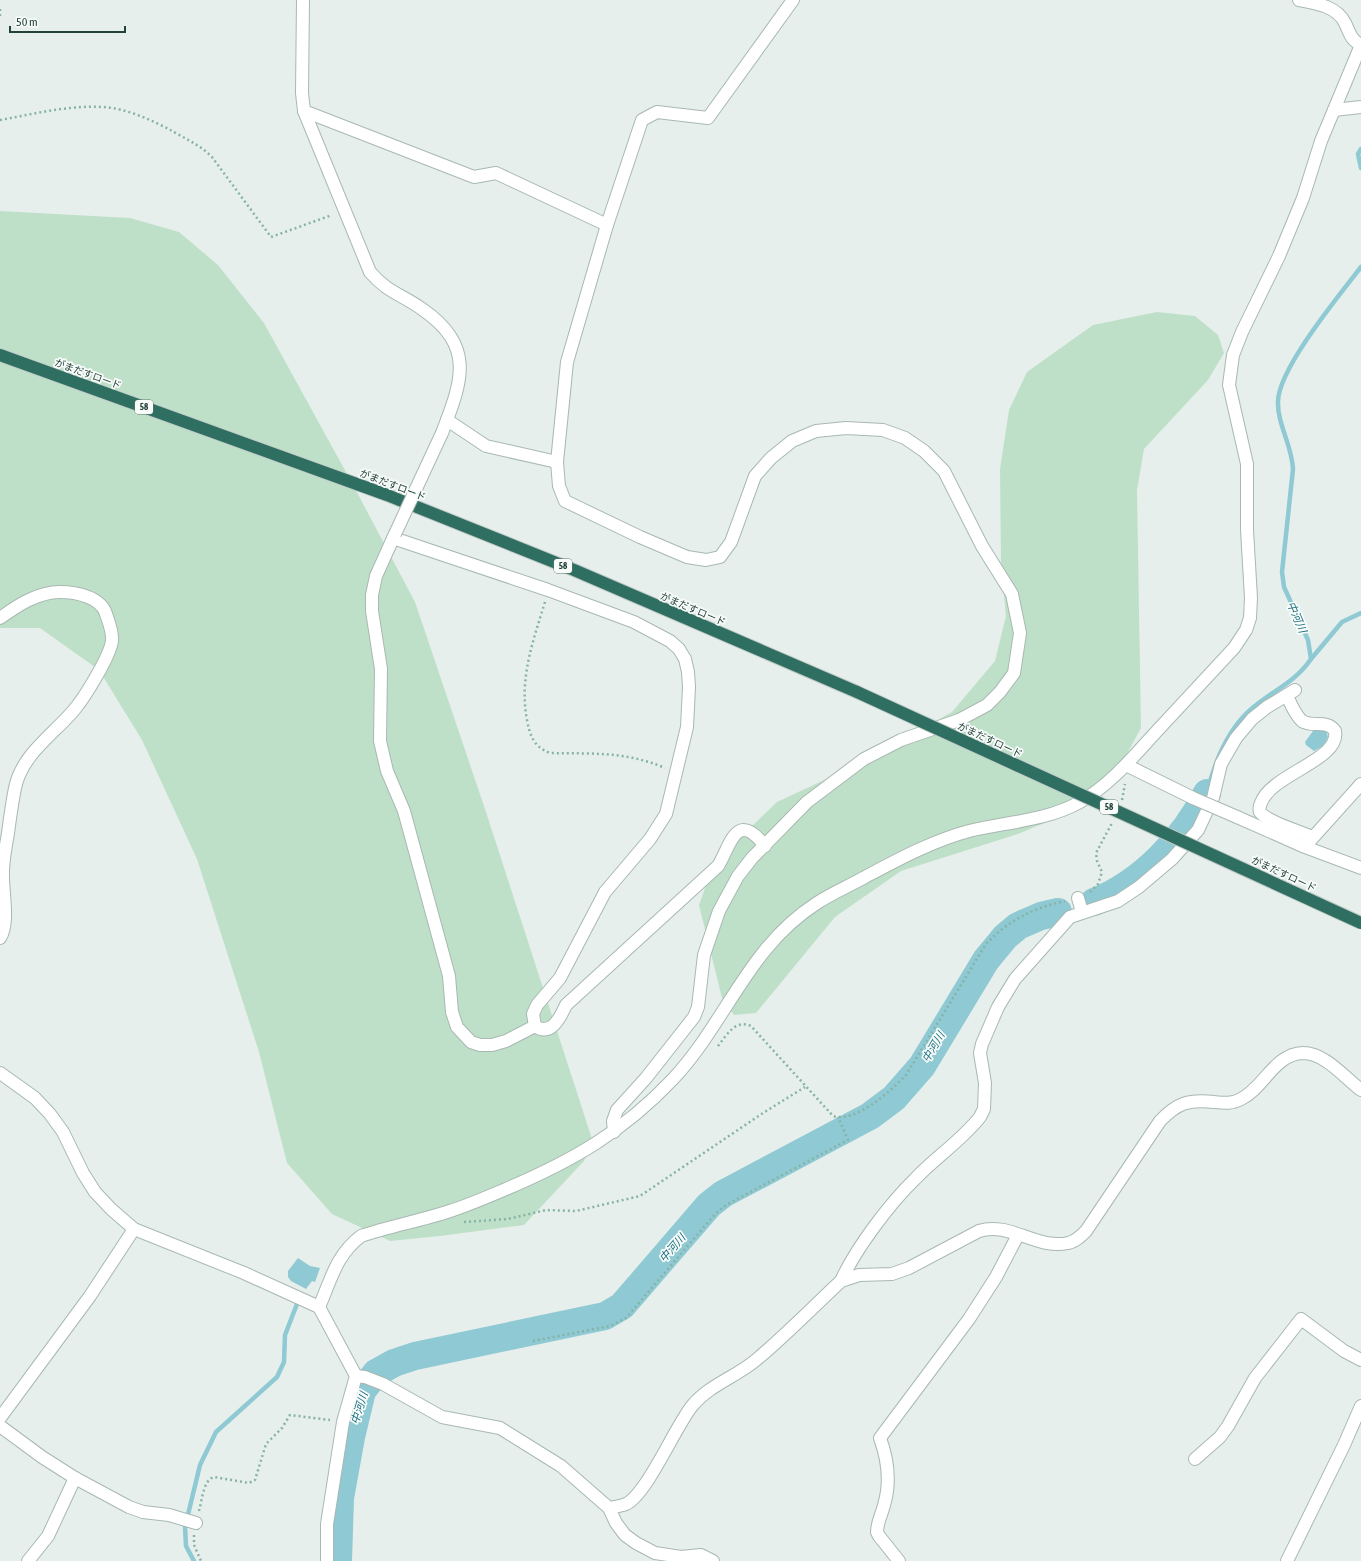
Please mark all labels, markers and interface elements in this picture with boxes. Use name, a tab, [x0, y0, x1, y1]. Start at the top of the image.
scale bar	[10, 8, 125, 34]
text: 50 m	[16, 15, 38, 29]
street label: がまだすロード	[53, 357, 123, 391]
road number: 58	[135, 400, 153, 414]
street label: がまだすロード	[358, 467, 428, 503]
road number: 58	[554, 559, 572, 573]
street label: がまだすロード	[659, 590, 727, 628]
water label: 中河川	[1285, 599, 1310, 635]
street label: がまだすロード	[956, 720, 1024, 760]
road number: 58	[1100, 800, 1118, 814]
street label: がまだすロード	[1250, 854, 1318, 894]
water label: 中河川	[919, 1029, 947, 1064]
water label: 中河川	[657, 1231, 688, 1264]
water label: 中河川	[348, 1390, 370, 1426]

